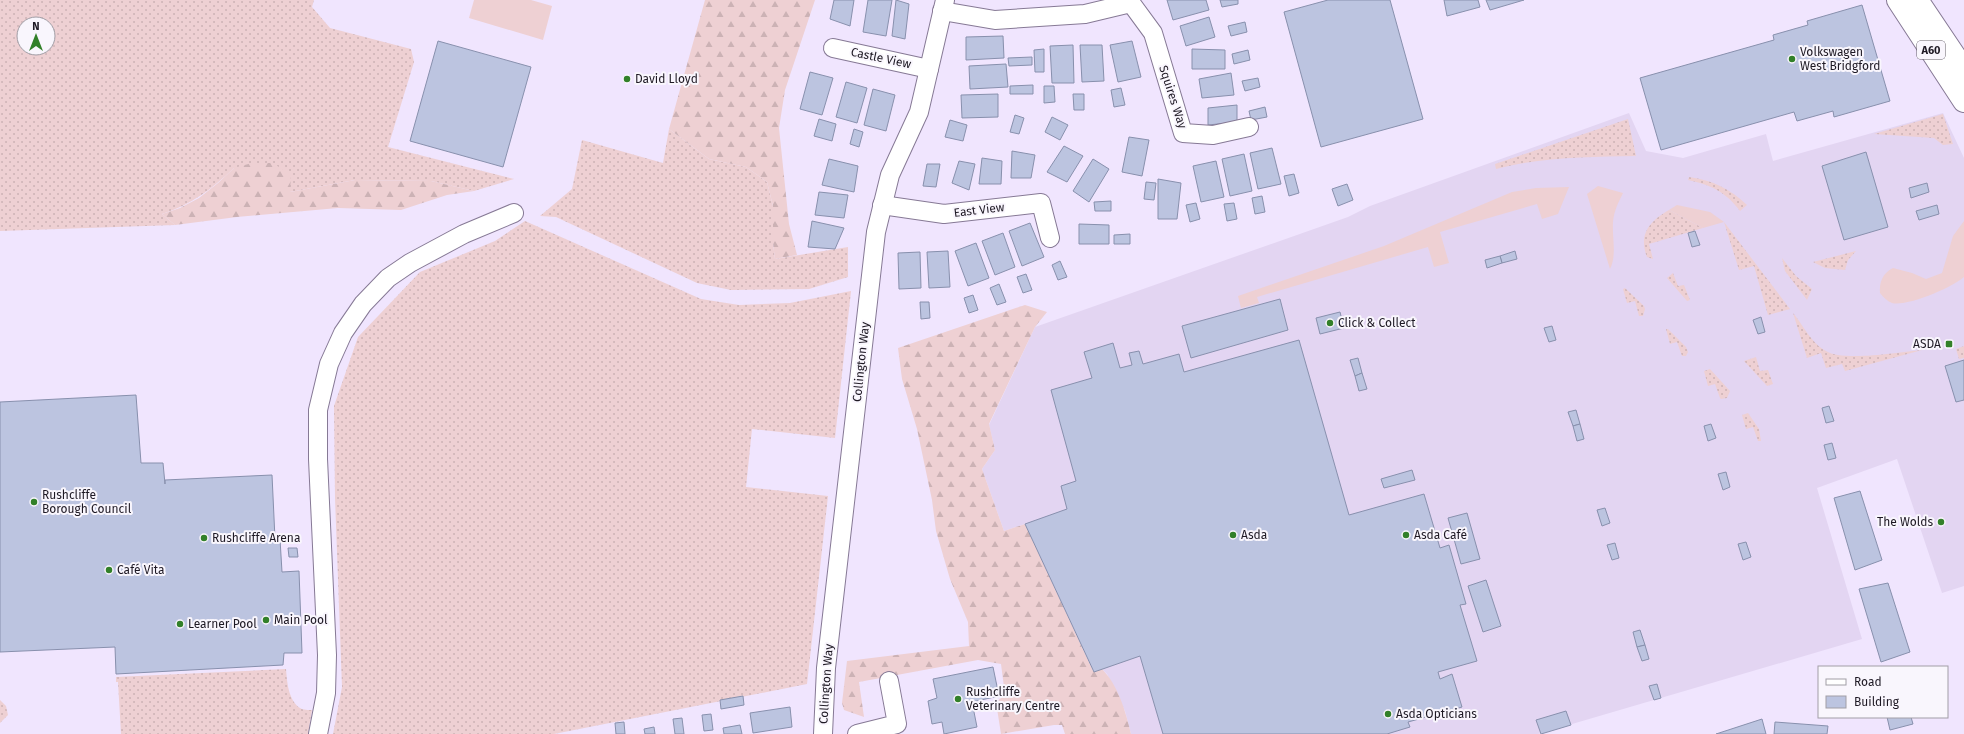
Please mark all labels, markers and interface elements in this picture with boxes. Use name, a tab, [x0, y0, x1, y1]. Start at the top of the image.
north arrow	[16, 16, 56, 56]
text: N	[32, 20, 40, 33]
road number: A60	[1917, 41, 1945, 59]
street label: Castle View	[850, 45, 913, 71]
place label: Volkswagen West Bridgford	[1800, 45, 1881, 73]
marker: Volkswagen West Bridgford	[1787, 54, 1797, 64]
street label: Squires Way	[1156, 64, 1190, 130]
place label: David Lloyd	[635, 72, 698, 86]
marker: David Lloyd	[622, 74, 632, 84]
street label: East View	[953, 200, 1006, 220]
place label: Click & Collect	[1338, 316, 1416, 330]
marker: Click & Collect	[1325, 318, 1335, 328]
street label: Collington Way	[850, 321, 872, 403]
place label: ASDA	[1913, 337, 1941, 351]
marker: ASDA	[1944, 339, 1954, 349]
place label: Rushcliffe Borough Council	[42, 488, 132, 516]
marker: Rushcliffe Borough Council	[29, 497, 39, 507]
place label: The Wolds	[1877, 515, 1933, 529]
marker: The Wolds	[1936, 517, 1946, 527]
place label: Asda	[1241, 528, 1267, 542]
place label: Asda Café	[1414, 528, 1467, 542]
marker: Asda	[1228, 530, 1238, 540]
marker: Asda Café	[1401, 530, 1411, 540]
place label: Rushcliffe Arena	[212, 531, 300, 545]
marker: Rushcliffe Arena	[199, 533, 209, 543]
place label: Café Vita	[117, 563, 165, 577]
marker: Café Vita	[104, 565, 114, 575]
place label: Main Pool	[274, 613, 328, 627]
marker: Main Pool	[261, 615, 271, 625]
place label: Learner Pool	[188, 617, 257, 631]
marker: Learner Pool	[175, 619, 185, 629]
street label: Collington Way	[816, 643, 836, 725]
legend	[1818, 666, 1948, 718]
text: Road	[1854, 675, 1882, 689]
place label: Rushcliffe Veterinary Centre	[966, 685, 1060, 713]
marker: Rushcliffe Veterinary Centre	[953, 694, 963, 704]
text: Building	[1854, 695, 1900, 709]
place label: Asda Opticians	[1396, 707, 1477, 721]
marker: Asda Opticians	[1383, 709, 1393, 719]

